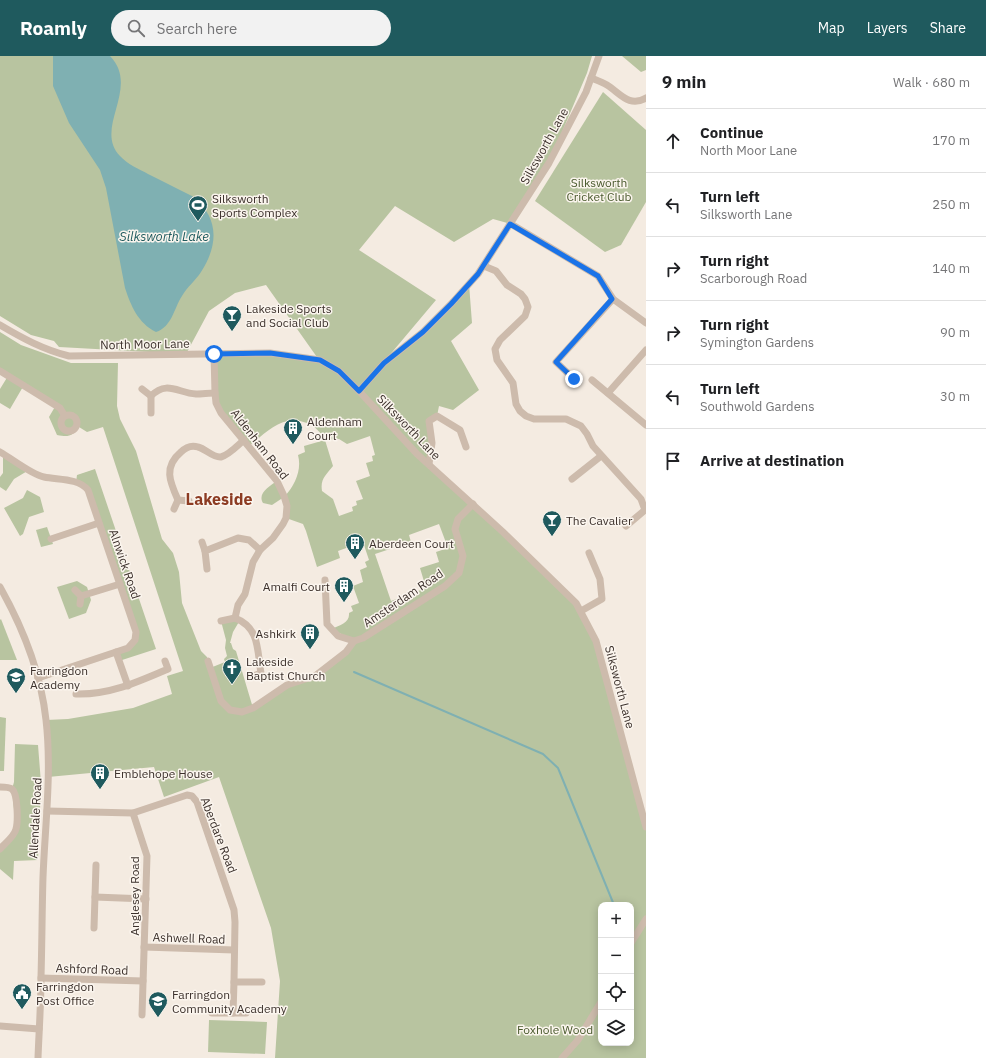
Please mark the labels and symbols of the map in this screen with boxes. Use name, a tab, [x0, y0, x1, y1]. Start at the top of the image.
street label: Silksworth Lane	[517, 105, 571, 187]
park label: Silksworth Cricket Club	[566, 175, 632, 204]
place label: Silksworth Sports Complex	[212, 191, 297, 220]
sports icon: Silksworth Sports Complex	[187, 194, 209, 222]
water label: Silksworth Lake	[119, 228, 209, 245]
place label: Lakeside Sports and Social Club	[246, 301, 332, 330]
bar icon: Lakeside Sports and Social Club	[221, 304, 243, 332]
street label: North Moor Lane	[100, 336, 190, 352]
route start	[205, 345, 223, 363]
route end	[565, 370, 583, 388]
street label: Silksworth Lane	[374, 391, 444, 463]
street label: Aldenham Road	[228, 406, 292, 482]
place label: Aldenham Court	[307, 414, 362, 443]
building icon: Aldenham Court	[282, 417, 304, 445]
district label: Lakeside	[186, 489, 252, 509]
bar icon: The Cavalier	[541, 509, 563, 537]
place label: The Cavalier	[566, 513, 633, 528]
street label: Alnwick Road	[106, 527, 144, 601]
building icon: Aberdeen Court	[344, 532, 366, 560]
place label: Aberdeen Court	[369, 536, 454, 551]
street label: Amsterdam Road	[360, 566, 446, 630]
building icon: Amalfi Court	[333, 575, 355, 603]
place label: Amalfi Court	[263, 579, 330, 594]
building icon: Ashkirk	[299, 622, 321, 650]
place label: Ashkirk	[256, 626, 297, 641]
street label: Silksworth Lane	[602, 644, 638, 730]
place label: Lakeside Baptist Church	[246, 654, 325, 683]
church icon: Lakeside Baptist Church	[221, 657, 243, 685]
place label: Farringdon Academy	[30, 663, 88, 692]
school or university icon: Farringdon Academy	[5, 666, 27, 694]
building icon: Emblehope House	[89, 762, 111, 790]
place label: Emblehope House	[114, 766, 213, 781]
street label: Allendale Road	[25, 777, 45, 859]
street label: Aberdare Road	[198, 795, 240, 875]
street label: Anglesey Road	[127, 856, 142, 936]
street label: Ashwell Road	[152, 929, 226, 947]
street label: Ashford Road	[55, 960, 129, 978]
place label: Farringdon Post Office	[36, 979, 95, 1008]
public building icon: Farringdon Post Office	[11, 982, 33, 1010]
place label: Farringdon Community Academy	[172, 987, 287, 1016]
school or university icon: Farringdon Community Academy	[147, 990, 169, 1018]
park label: Foxhole Wood	[517, 1022, 593, 1037]

